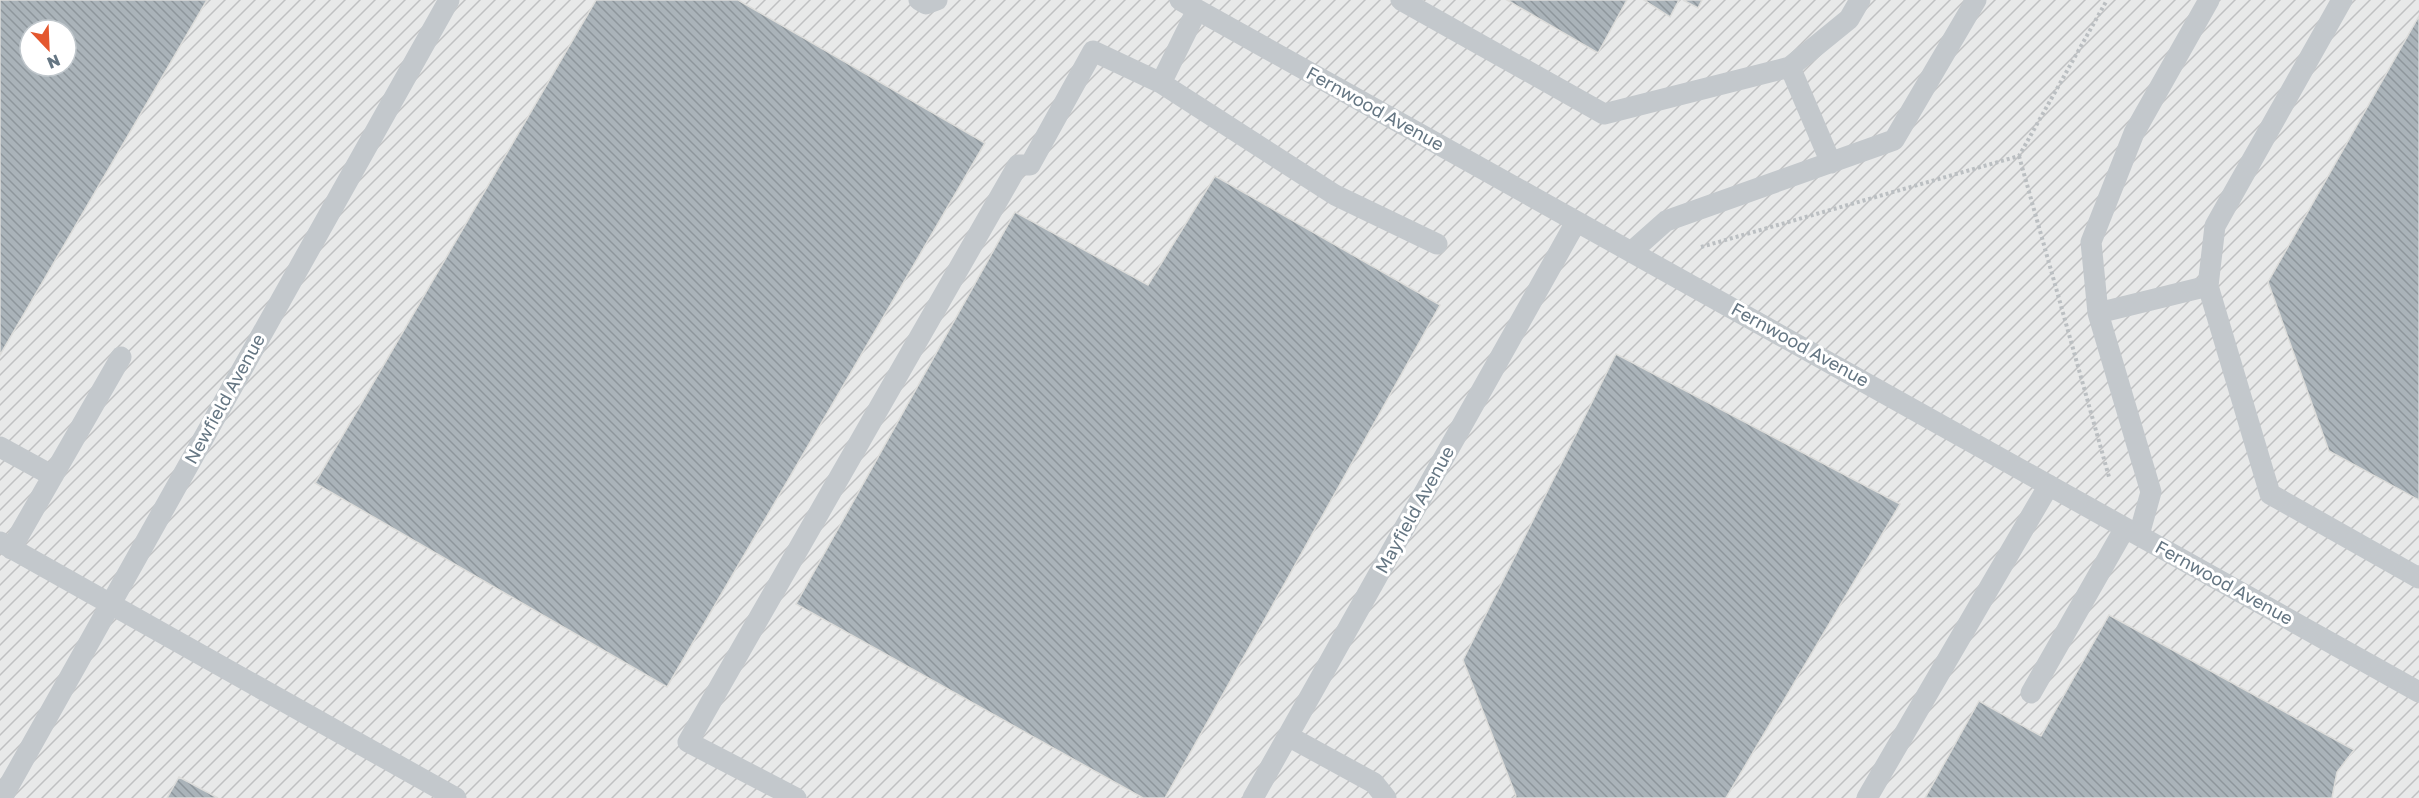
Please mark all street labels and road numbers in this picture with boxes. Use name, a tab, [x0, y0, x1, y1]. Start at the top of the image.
street label: Fernwood Avenue	[1303, 61, 1448, 155]
street label: Fernwood Avenue	[1728, 297, 1873, 391]
street label: Newfield Avenue	[179, 330, 269, 467]
street label: Mayfield Avenue	[1370, 442, 1458, 577]
street label: Fernwood Avenue	[2152, 535, 2297, 629]

